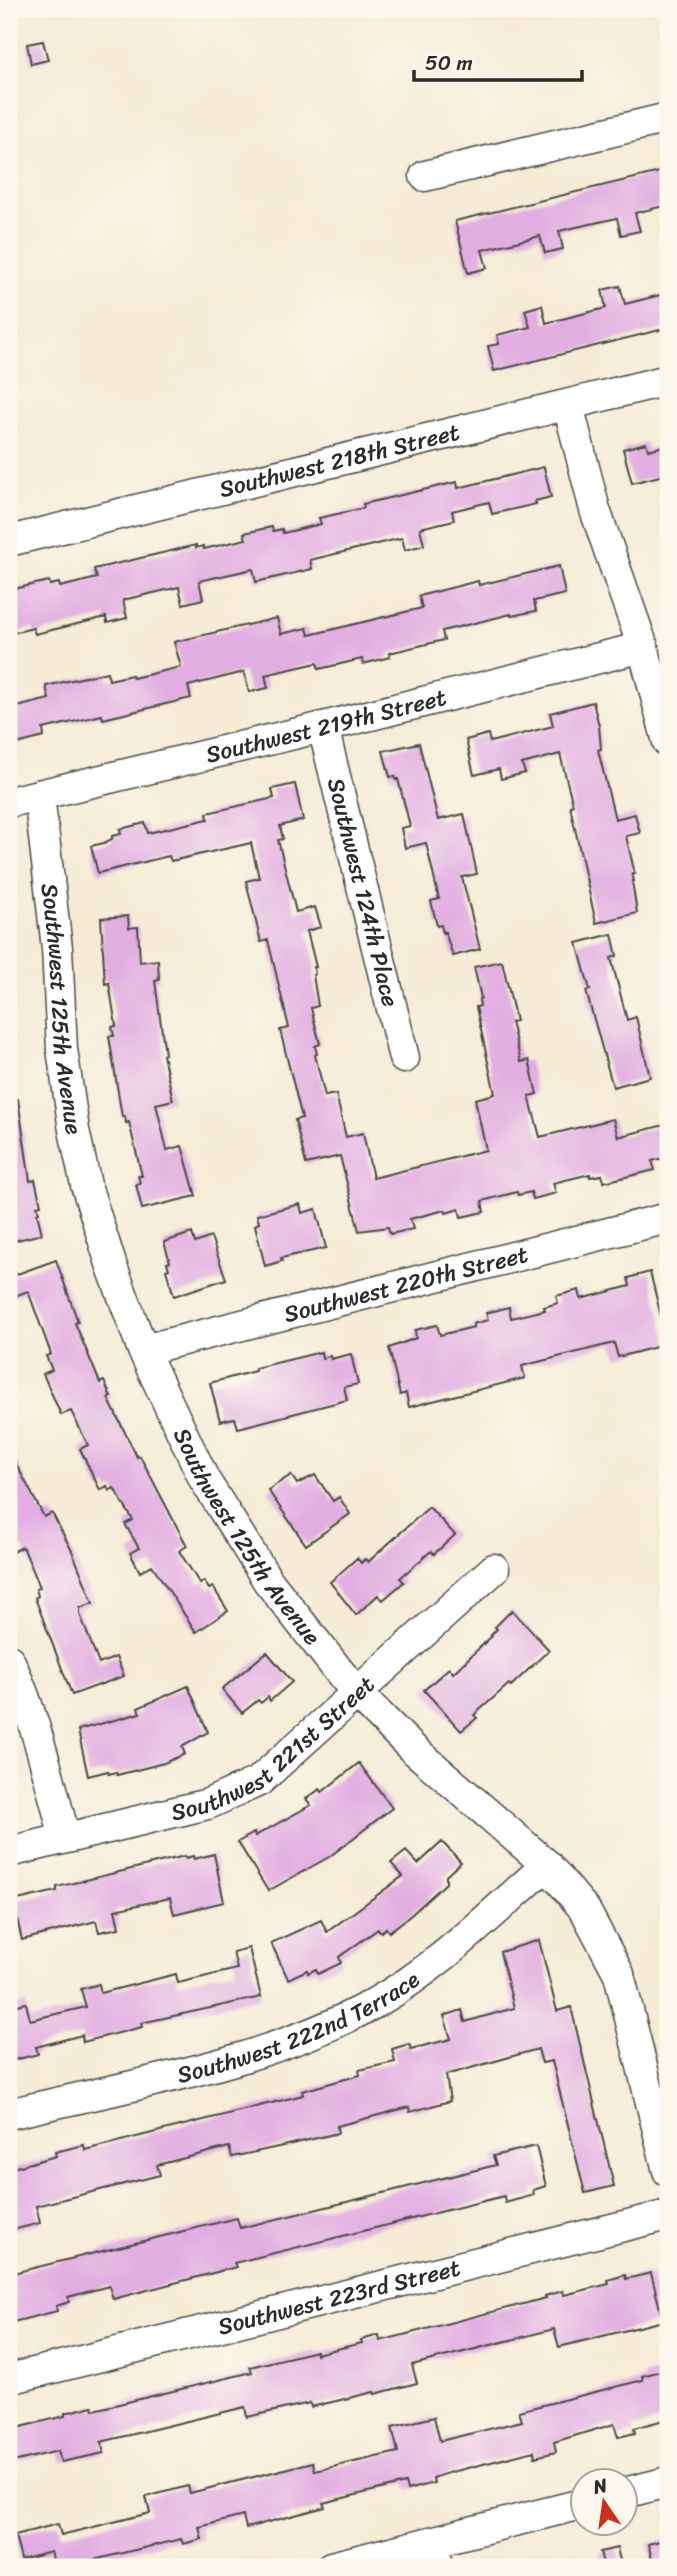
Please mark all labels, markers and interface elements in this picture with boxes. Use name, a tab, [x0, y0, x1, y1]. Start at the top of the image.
scale bar	[414, 38, 582, 82]
text: 50 m	[425, 44, 473, 82]
street label: Southwest 218th Street	[215, 411, 464, 509]
street label: Southwest 219th Street	[201, 676, 451, 775]
street label: Southwest 124th Place	[316, 773, 411, 1011]
street label: Southwest 125th Avenue	[29, 881, 95, 1137]
street label: Southwest 220th Street	[279, 1234, 532, 1334]
street label: Southwest 125th Avenue	[162, 1421, 332, 1654]
street label: Southwest 221st Street	[167, 1665, 384, 1833]
street label: Southwest 222nd Terrace	[172, 1960, 428, 2095]
street label: Southwest 223rd Street	[213, 2247, 465, 2347]
north arrow	[568, 2468, 638, 2538]
text: N	[589, 2468, 611, 2504]

